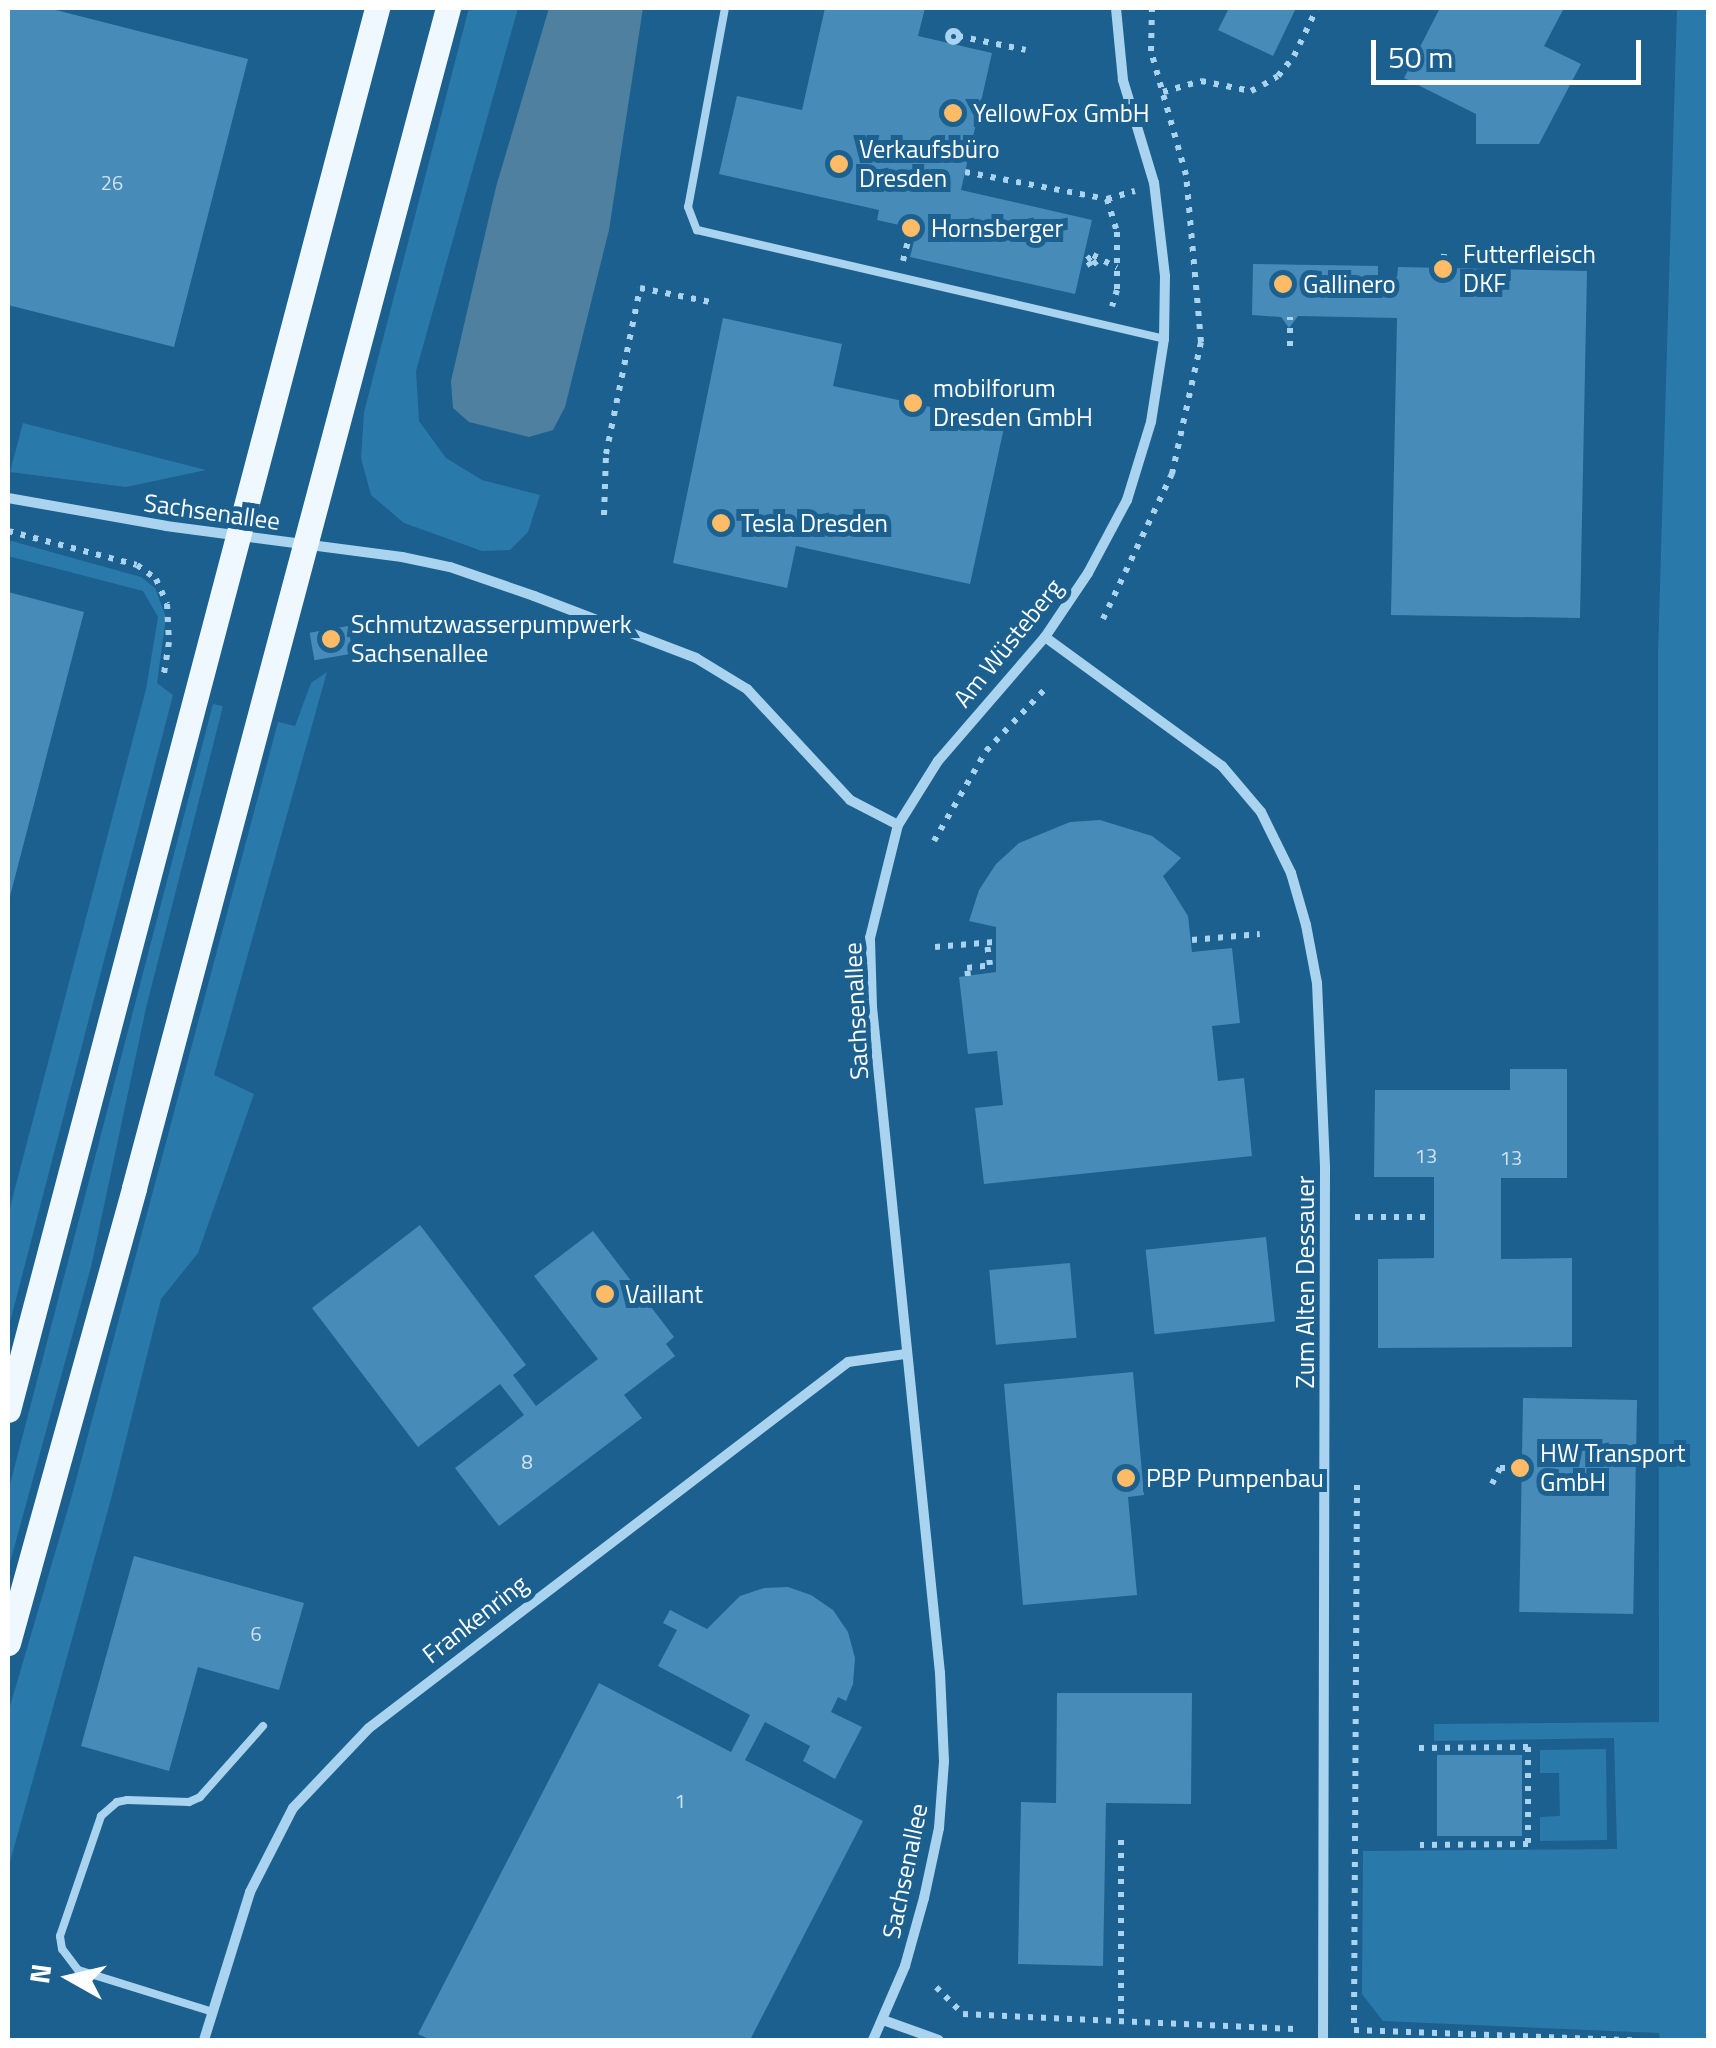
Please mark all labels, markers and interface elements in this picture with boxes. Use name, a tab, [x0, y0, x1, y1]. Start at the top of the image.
scale bar	[1376, 20, 1646, 82]
text: 50 m	[1388, 34, 1453, 80]
place label: YellowFox GmbH	[973, 98, 1150, 128]
marker: YellowFox GmbH	[942, 102, 964, 124]
place label: Verkaufsbüro Dresden	[859, 135, 1000, 194]
marker: Verkaufsbüro Dresden	[828, 153, 850, 175]
house number: 26	[101, 170, 123, 194]
place label: Hornsberger	[931, 213, 1063, 243]
marker: Hornsberger	[900, 217, 922, 239]
place label: Futterfleisch DKF	[1463, 240, 1596, 299]
marker: Futterfleisch DKF	[1432, 258, 1454, 280]
place label: Gallinero	[1303, 269, 1396, 299]
marker: Gallinero	[1272, 273, 1294, 295]
place label: mobilforum Dresden GmbH	[933, 374, 1093, 433]
marker: mobilforum Dresden GmbH	[902, 392, 924, 414]
street label: Sachsenallee	[142, 488, 282, 536]
place label: Tesla Dresden	[741, 508, 888, 538]
marker: Tesla Dresden	[710, 512, 732, 534]
street label: Am Wüsteberg	[947, 573, 1069, 713]
place label: Schmutzwasserpumpwerk Sachsenallee	[351, 610, 632, 669]
marker: Schmutzwasserpumpwerk Sachsenallee	[320, 628, 342, 650]
street label: Sachsenallee	[837, 942, 875, 1080]
house number: 13	[1415, 1143, 1437, 1167]
house number: 13	[1500, 1145, 1522, 1169]
street label: Zum Alten Dessauer	[1290, 1176, 1320, 1388]
place label: Vaillant	[625, 1279, 703, 1309]
marker: Vaillant	[594, 1283, 616, 1305]
place label: HW Transport GmbH	[1540, 1439, 1686, 1498]
house number: 8	[521, 1449, 533, 1473]
marker: HW Transport GmbH	[1509, 1457, 1531, 1479]
place label: PBP Pumpenbau	[1146, 1463, 1324, 1493]
marker: PBP Pumpenbau	[1115, 1467, 1137, 1489]
street label: Frankenring	[416, 1569, 534, 1669]
house number: 6	[250, 1621, 262, 1645]
house number: 1	[674, 1788, 686, 1812]
street label: Sachsenallee	[876, 1801, 934, 1941]
north arrow	[20, 1928, 120, 2028]
text: N	[17, 1961, 62, 1986]

